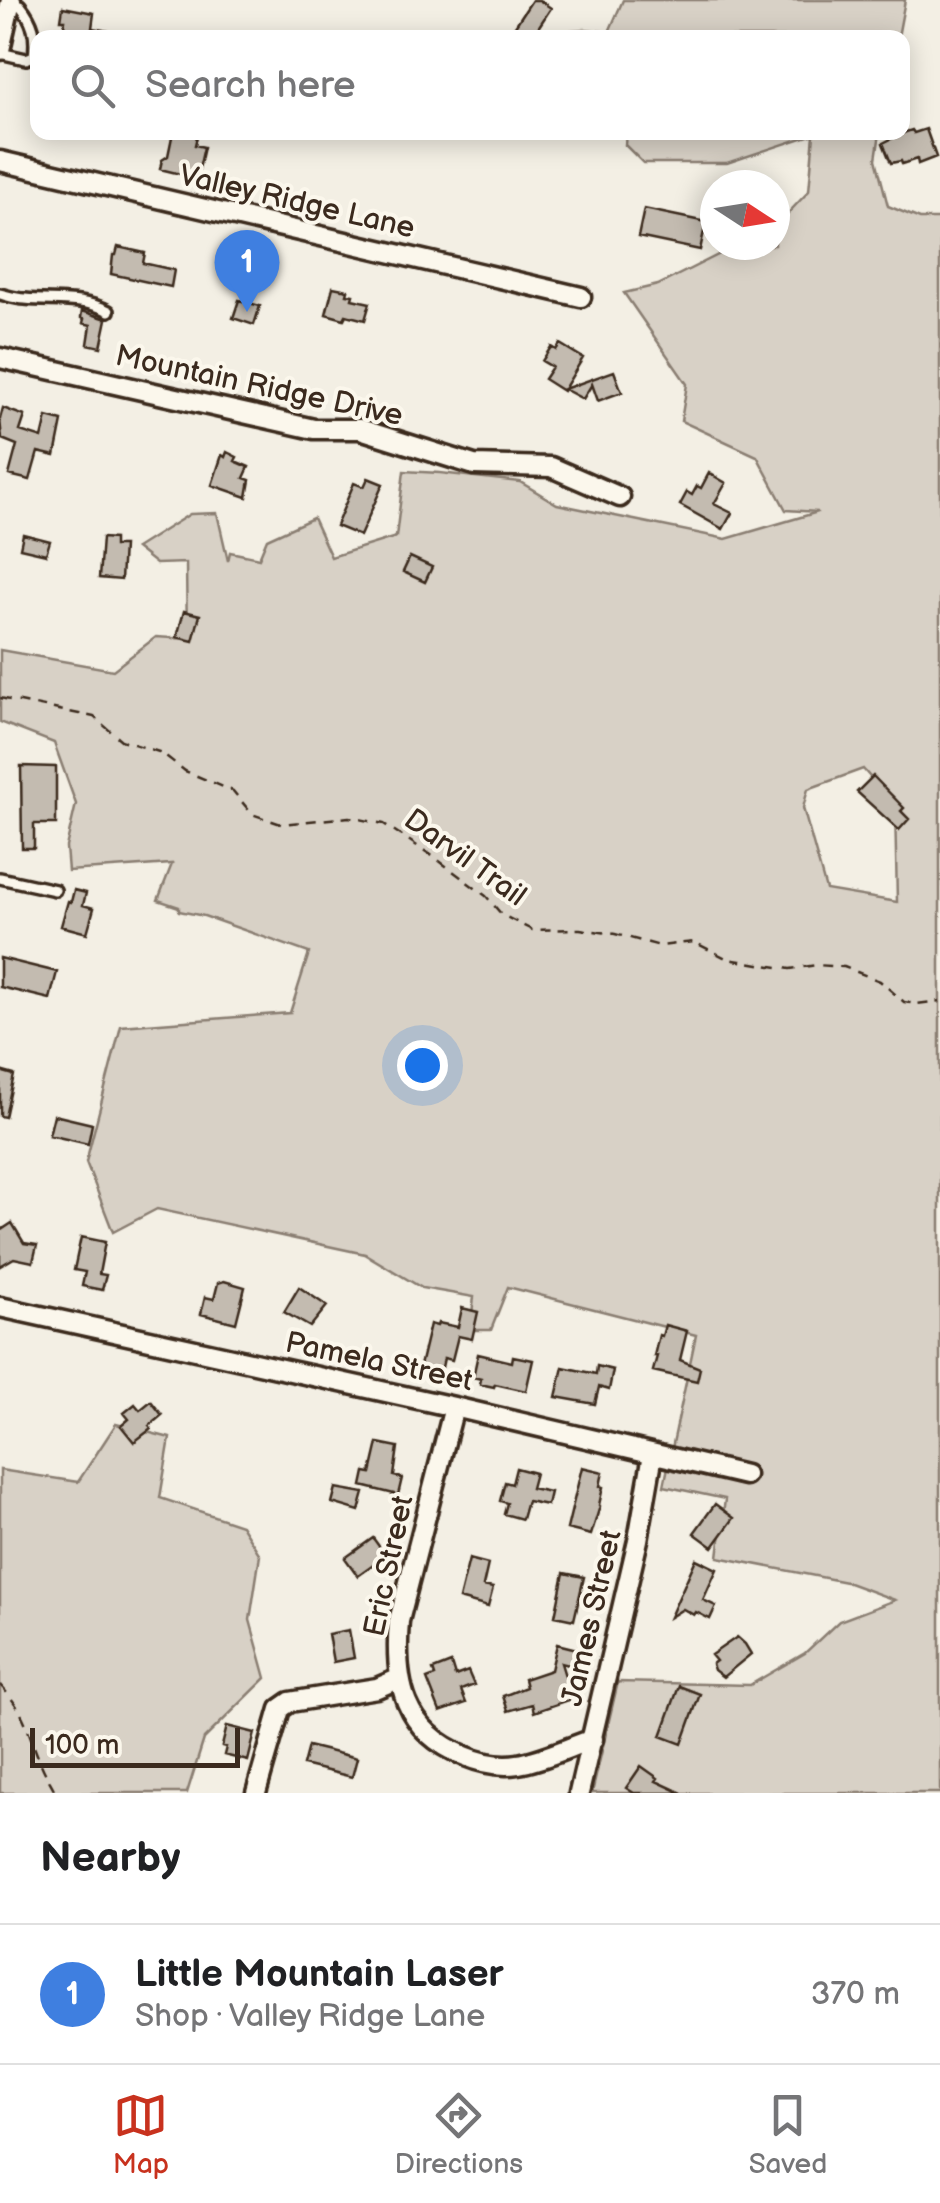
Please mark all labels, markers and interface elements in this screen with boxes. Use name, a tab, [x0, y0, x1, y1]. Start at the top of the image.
search box	[30, 30, 910, 140]
icon: search	[65, 58, 120, 113]
text: Search here	[145, 63, 356, 108]
street label: Valley Ridge Lane	[176, 157, 418, 247]
north arrow	[700, 170, 790, 260]
pin: 1	[214, 230, 280, 312]
street label: Mountain Ridge Drive	[112, 338, 406, 434]
street label: Darvil Trail	[397, 802, 533, 914]
your location	[397, 1040, 448, 1091]
street label: Pamela Street	[282, 1325, 476, 1399]
street label: Eric Street	[356, 1492, 422, 1640]
street label: James Street	[554, 1527, 630, 1709]
scale bar	[30, 1723, 240, 1768]
text: 100 m	[45, 1729, 119, 1762]
text: Nearby	[40, 1833, 180, 1884]
text: Little Mountain Laser	[135, 1952, 504, 1997]
text: 1	[66, 1975, 79, 2014]
text: 370 m	[811, 1975, 900, 2014]
text: Shop · Valley Ridge Lane	[135, 1997, 485, 2036]
tab: Map	[113, 2088, 169, 2181]
tab: Directions	[394, 2088, 523, 2181]
tab: Saved	[749, 2088, 827, 2181]

